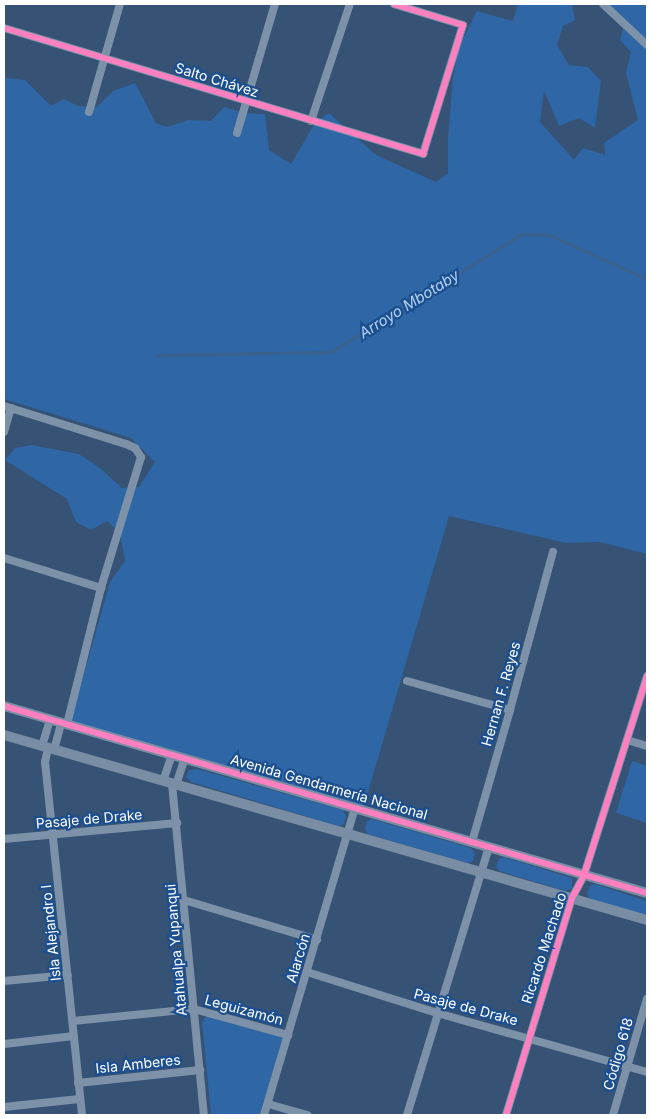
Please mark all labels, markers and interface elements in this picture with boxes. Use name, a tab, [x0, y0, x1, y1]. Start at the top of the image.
street label: Salto Chávez	[173, 59, 261, 101]
water label: Arroyo Mbotaby	[356, 266, 462, 342]
street label: Hernan F. Reyes	[478, 640, 524, 748]
street label: Avenida Gendarmería Nacional	[229, 751, 429, 823]
street label: Pasaje de Drake	[35, 806, 143, 832]
street label: Atahualpa Yupanqui	[162, 883, 190, 1017]
street label: Isla Alejandro I	[38, 884, 64, 982]
street label: Ricardo Machado	[518, 890, 570, 1006]
street label: Alarcón	[283, 931, 313, 985]
street label: Pasaje de Drake	[412, 985, 520, 1029]
street label: Leguizamón	[203, 991, 285, 1029]
street label: Código 618	[600, 1016, 636, 1092]
street label: Isla Amberes	[95, 1051, 181, 1077]

